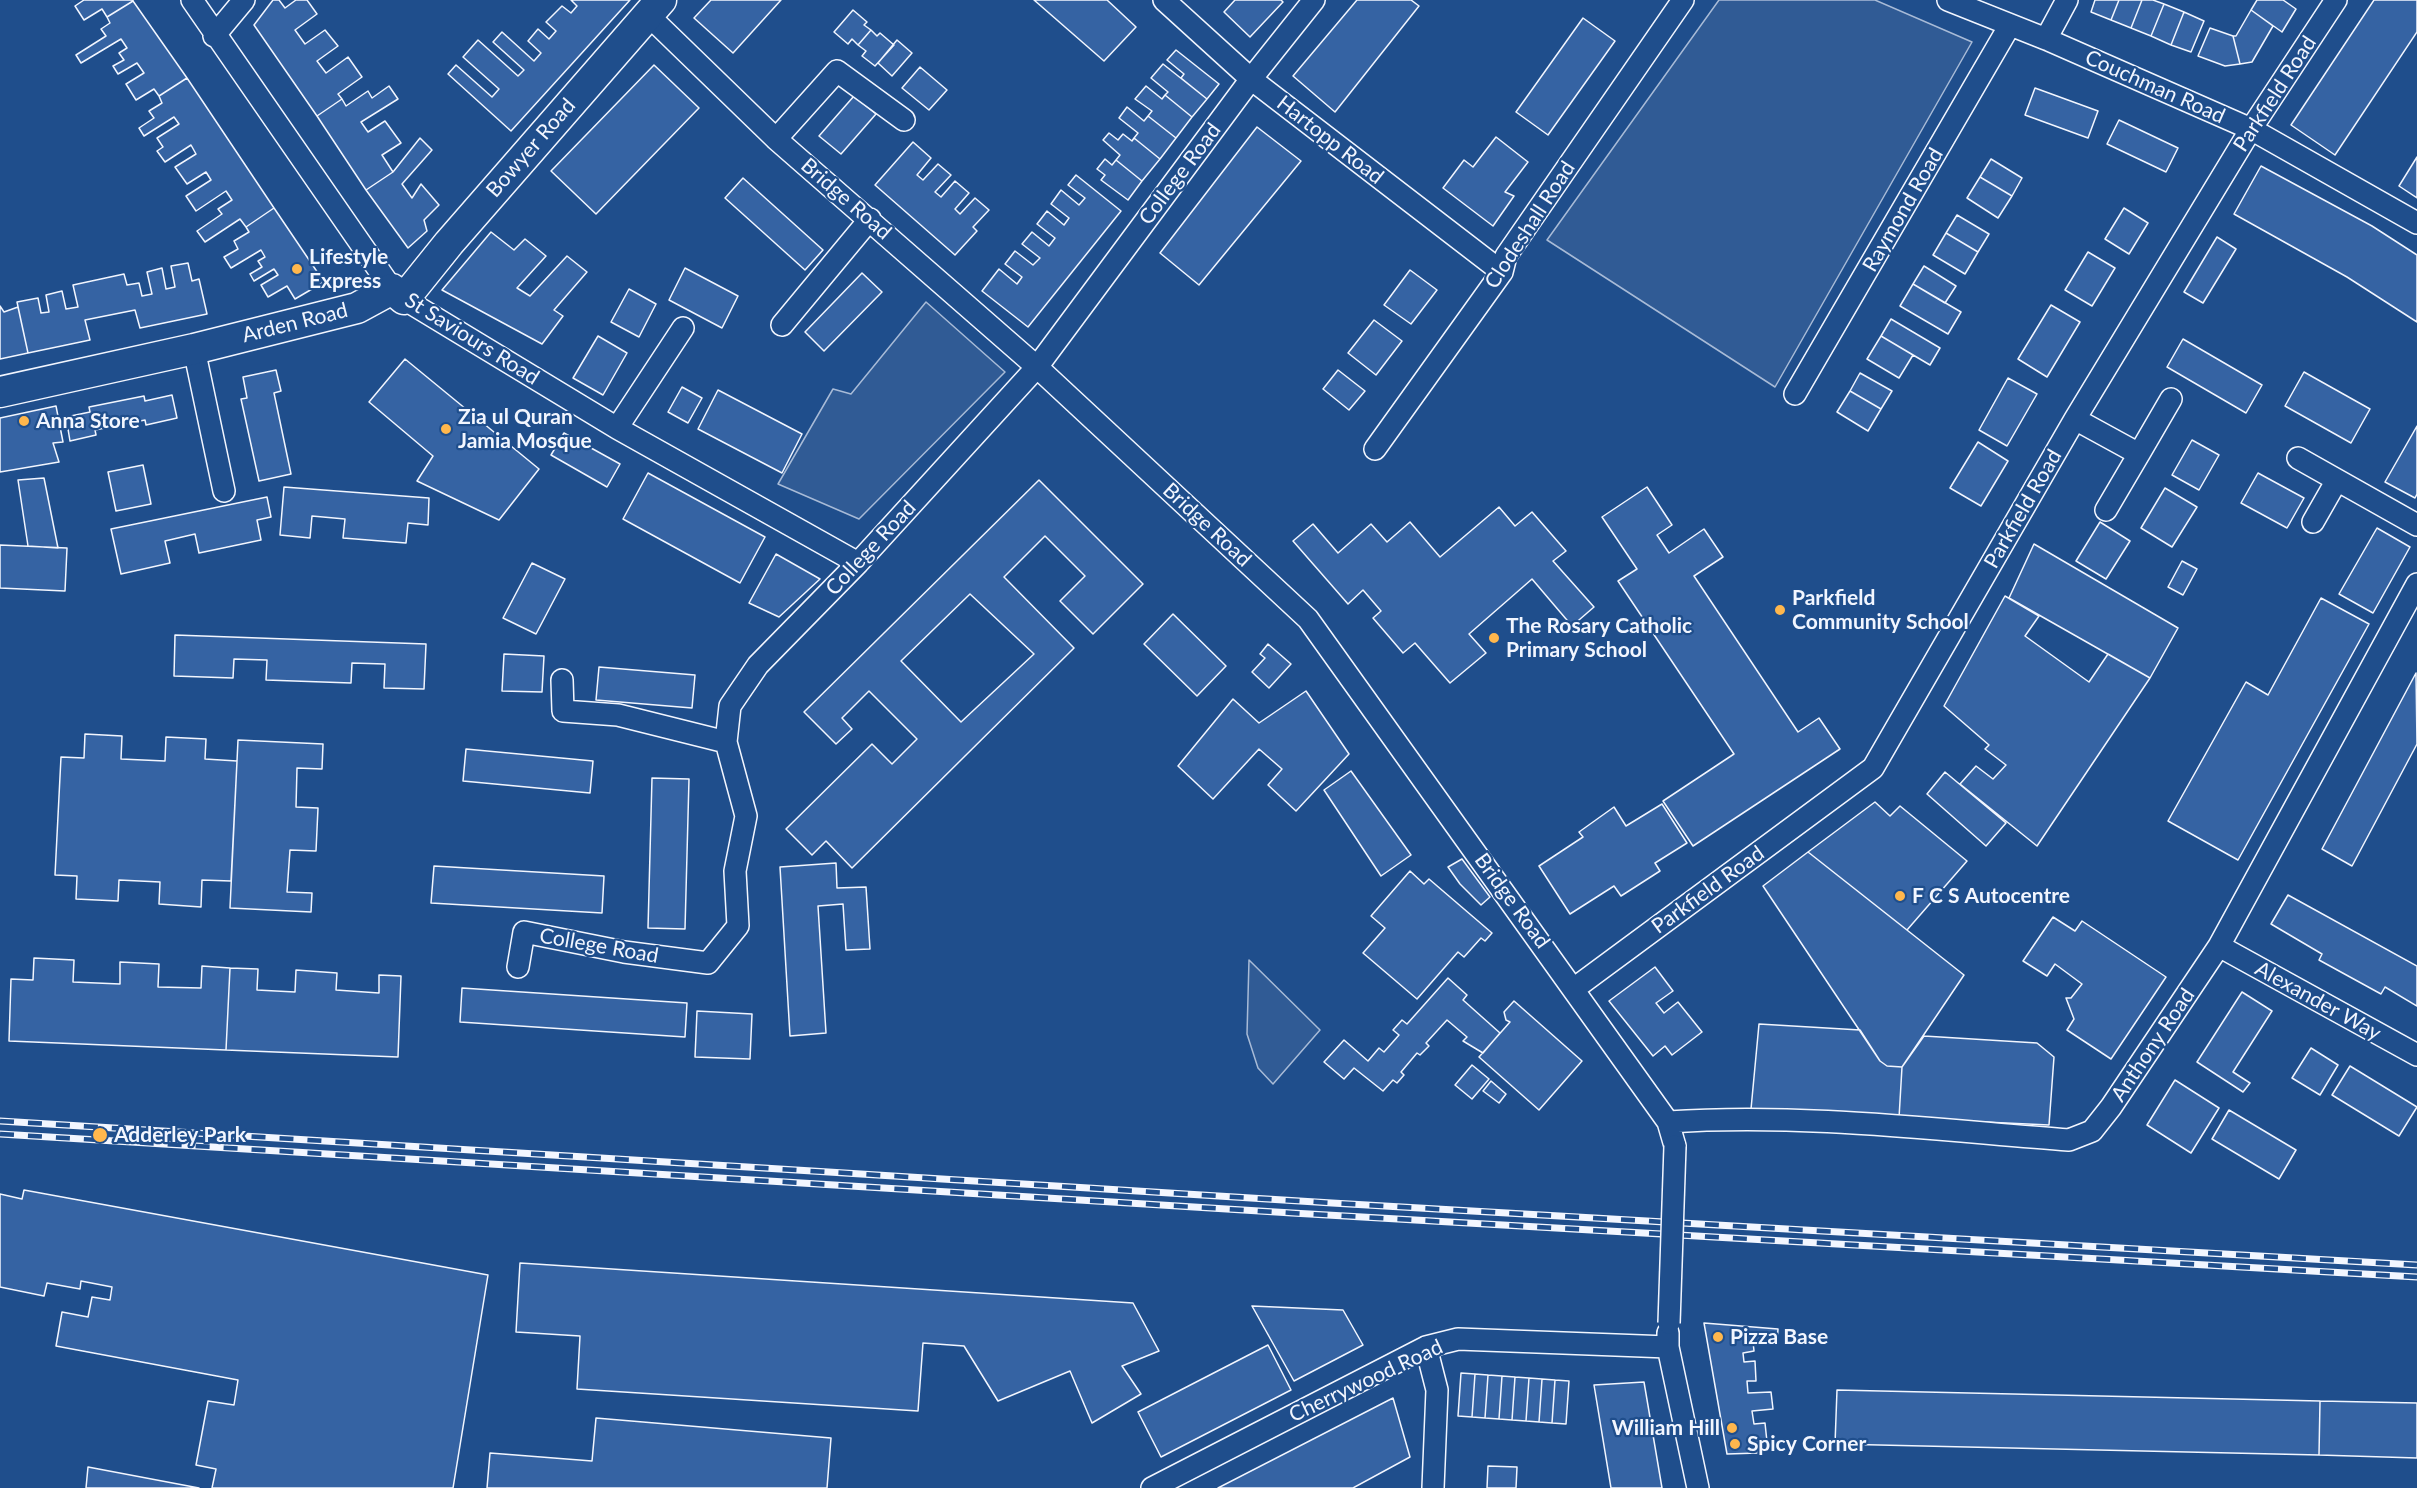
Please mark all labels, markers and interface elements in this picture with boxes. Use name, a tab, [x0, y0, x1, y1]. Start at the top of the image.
street label: Parkfield Road	[2228, 31, 2322, 157]
street label: Couchman Road	[2081, 45, 2229, 129]
street label: Hartopp Road	[1272, 90, 1388, 190]
street label: Bowyer Road	[481, 93, 581, 203]
street label: College Road	[1134, 118, 1226, 230]
street label: Raymond Road	[1857, 144, 1949, 276]
street label: Bridge Road	[796, 153, 896, 245]
street label: Clodeshall Road	[1479, 157, 1581, 293]
place label: Lifestyle Express	[309, 244, 388, 294]
marker: Lifestyle Express	[290, 262, 304, 276]
street label: St Saviours Road	[400, 288, 544, 390]
street label: Arden Road	[240, 298, 350, 348]
place label: Zia ul Quran Jamia Mosque	[458, 404, 592, 454]
place label: Anna Store	[36, 408, 140, 434]
marker: Anna Store	[17, 414, 31, 428]
marker: Zia ul Quran Jamia Mosque	[439, 422, 453, 436]
street label: Parkfield Road	[1979, 445, 2067, 573]
street label: Bridge Road	[1158, 478, 1256, 572]
street label: College Road	[821, 495, 921, 601]
place label: Parkfield Community School	[1792, 585, 1969, 635]
marker: Parkfield Community School	[1773, 603, 1787, 617]
place label: The Rosary Catholic Primary School	[1506, 613, 1692, 663]
marker: The Rosary Catholic Primary School	[1487, 631, 1501, 645]
street label: Parkfield Road	[1647, 841, 1769, 939]
street label: Bridge Road	[1469, 848, 1555, 954]
place label: F C S Autocentre	[1912, 883, 2070, 909]
marker: F C S Autocentre	[1893, 889, 1907, 903]
street label: College Road	[537, 923, 661, 969]
street label: Alexander Way	[2251, 956, 2385, 1046]
street label: Anthony Road	[2106, 984, 2200, 1106]
place label: Adderley Park	[114, 1122, 246, 1148]
marker: Adderley Park	[91, 1126, 109, 1144]
place label: Pizza Base	[1730, 1324, 1828, 1350]
marker: Pizza Base	[1711, 1330, 1725, 1344]
street label: Cherrywood Road	[1285, 1334, 1447, 1428]
place label: William Hill	[1612, 1415, 1720, 1441]
marker: William Hill	[1725, 1421, 1739, 1435]
place label: Spicy Corner	[1747, 1431, 1866, 1457]
marker: Spicy Corner	[1728, 1437, 1742, 1451]

